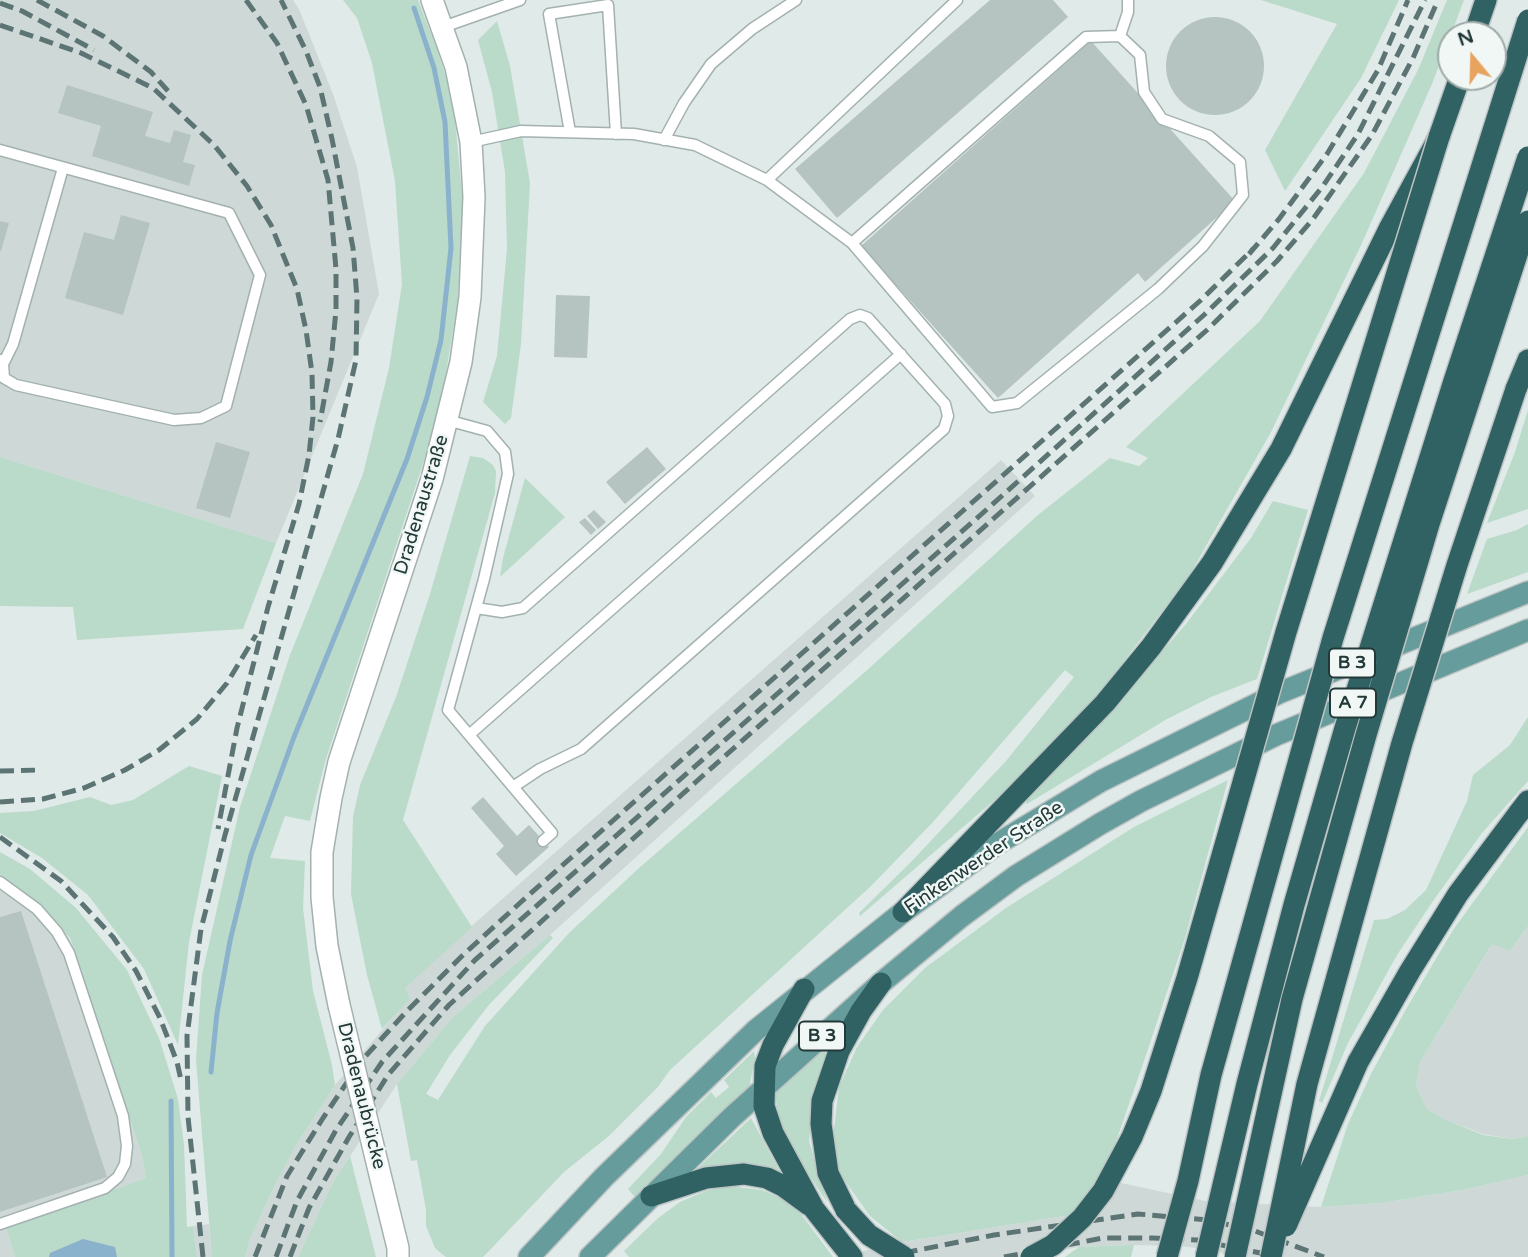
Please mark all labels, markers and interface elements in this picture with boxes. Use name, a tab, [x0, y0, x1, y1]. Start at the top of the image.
north arrow	[1437, 21, 1507, 91]
text: N	[1455, 25, 1477, 51]
street label: Dradenaustraße	[390, 432, 454, 578]
road number: B 3	[1329, 648, 1375, 678]
road number: A 7	[1330, 688, 1376, 718]
street label: Finkenwerder Straße	[900, 796, 1068, 920]
street label: Dradenaubrücke	[332, 1020, 390, 1172]
road number: B 3	[799, 1021, 845, 1050]

